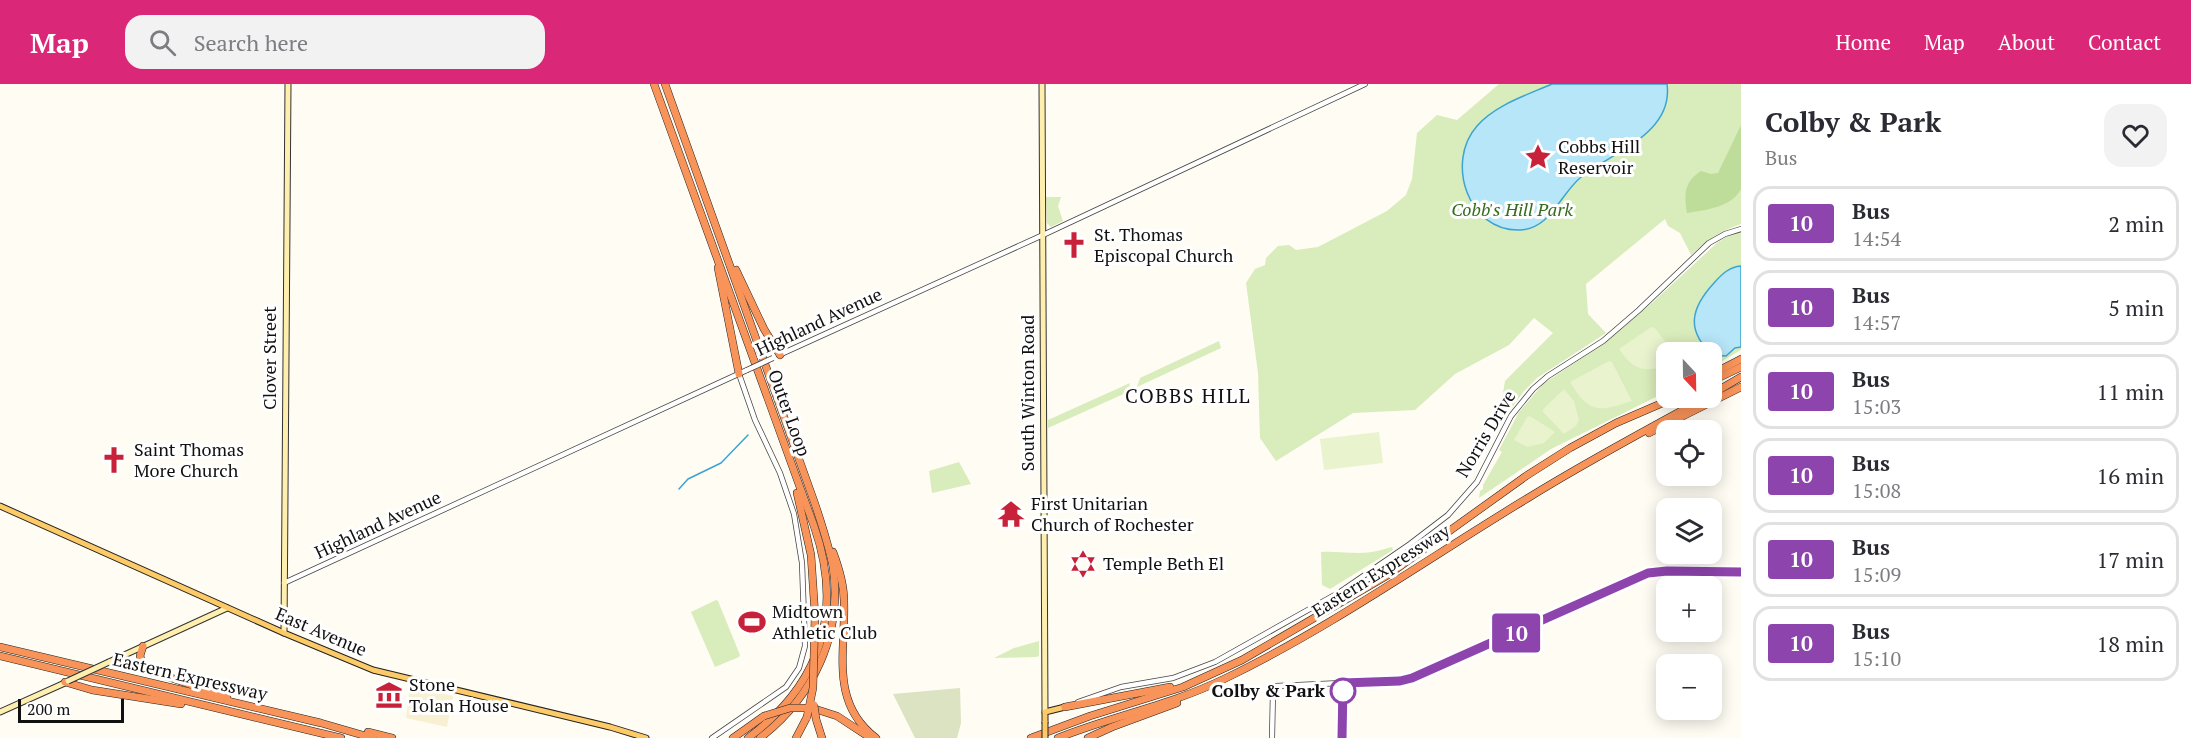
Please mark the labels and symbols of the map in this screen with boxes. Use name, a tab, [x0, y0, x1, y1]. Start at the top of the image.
place label: Cobbs Hill Reservoir	[1558, 134, 1640, 179]
place icon: Cobbs Hill Reservoir	[1523, 142, 1553, 172]
park label: Cobb's Hill Park	[1451, 197, 1573, 221]
place label: St. Thomas Episcopal Church	[1094, 222, 1234, 267]
church icon: St. Thomas Episcopal Church	[1059, 230, 1089, 260]
street label: Highland Avenue	[752, 281, 886, 361]
street label: Clover Street	[257, 306, 281, 410]
street label: South Winton Road	[1015, 315, 1039, 471]
north arrow	[1656, 342, 1722, 408]
street label: Outer Loop	[763, 366, 817, 459]
district label: COBBS HILL	[1125, 382, 1251, 409]
street label: Norris Drive	[1450, 386, 1521, 481]
place label: Saint Thomas More Church	[134, 437, 244, 482]
church icon: Saint Thomas More Church	[99, 445, 129, 475]
street label: Highland Avenue	[311, 484, 445, 564]
place label: First Unitarian Church of Rochester	[1031, 491, 1194, 536]
temple icon: First Unitarian Church of Rochester	[996, 499, 1026, 529]
street label: Eastern Expressway	[1307, 518, 1455, 622]
synagogue icon: Temple Beth El	[1068, 549, 1098, 579]
place label: Temple Beth El	[1103, 551, 1224, 575]
place label: Midtown Athletic Club	[772, 599, 877, 644]
street label: East Avenue	[272, 601, 371, 661]
sports icon: Midtown Athletic Club	[737, 607, 767, 637]
line badge: 10	[1489, 614, 1543, 652]
street label: Eastern Expressway	[111, 647, 271, 706]
place label: Stone Tolan House	[409, 672, 509, 717]
place label: Colby & Park	[1212, 678, 1325, 702]
marker: Colby & Park	[1330, 678, 1356, 704]
museum icon: Stone Tolan House	[374, 680, 404, 710]
scale bar	[18, 696, 124, 724]

